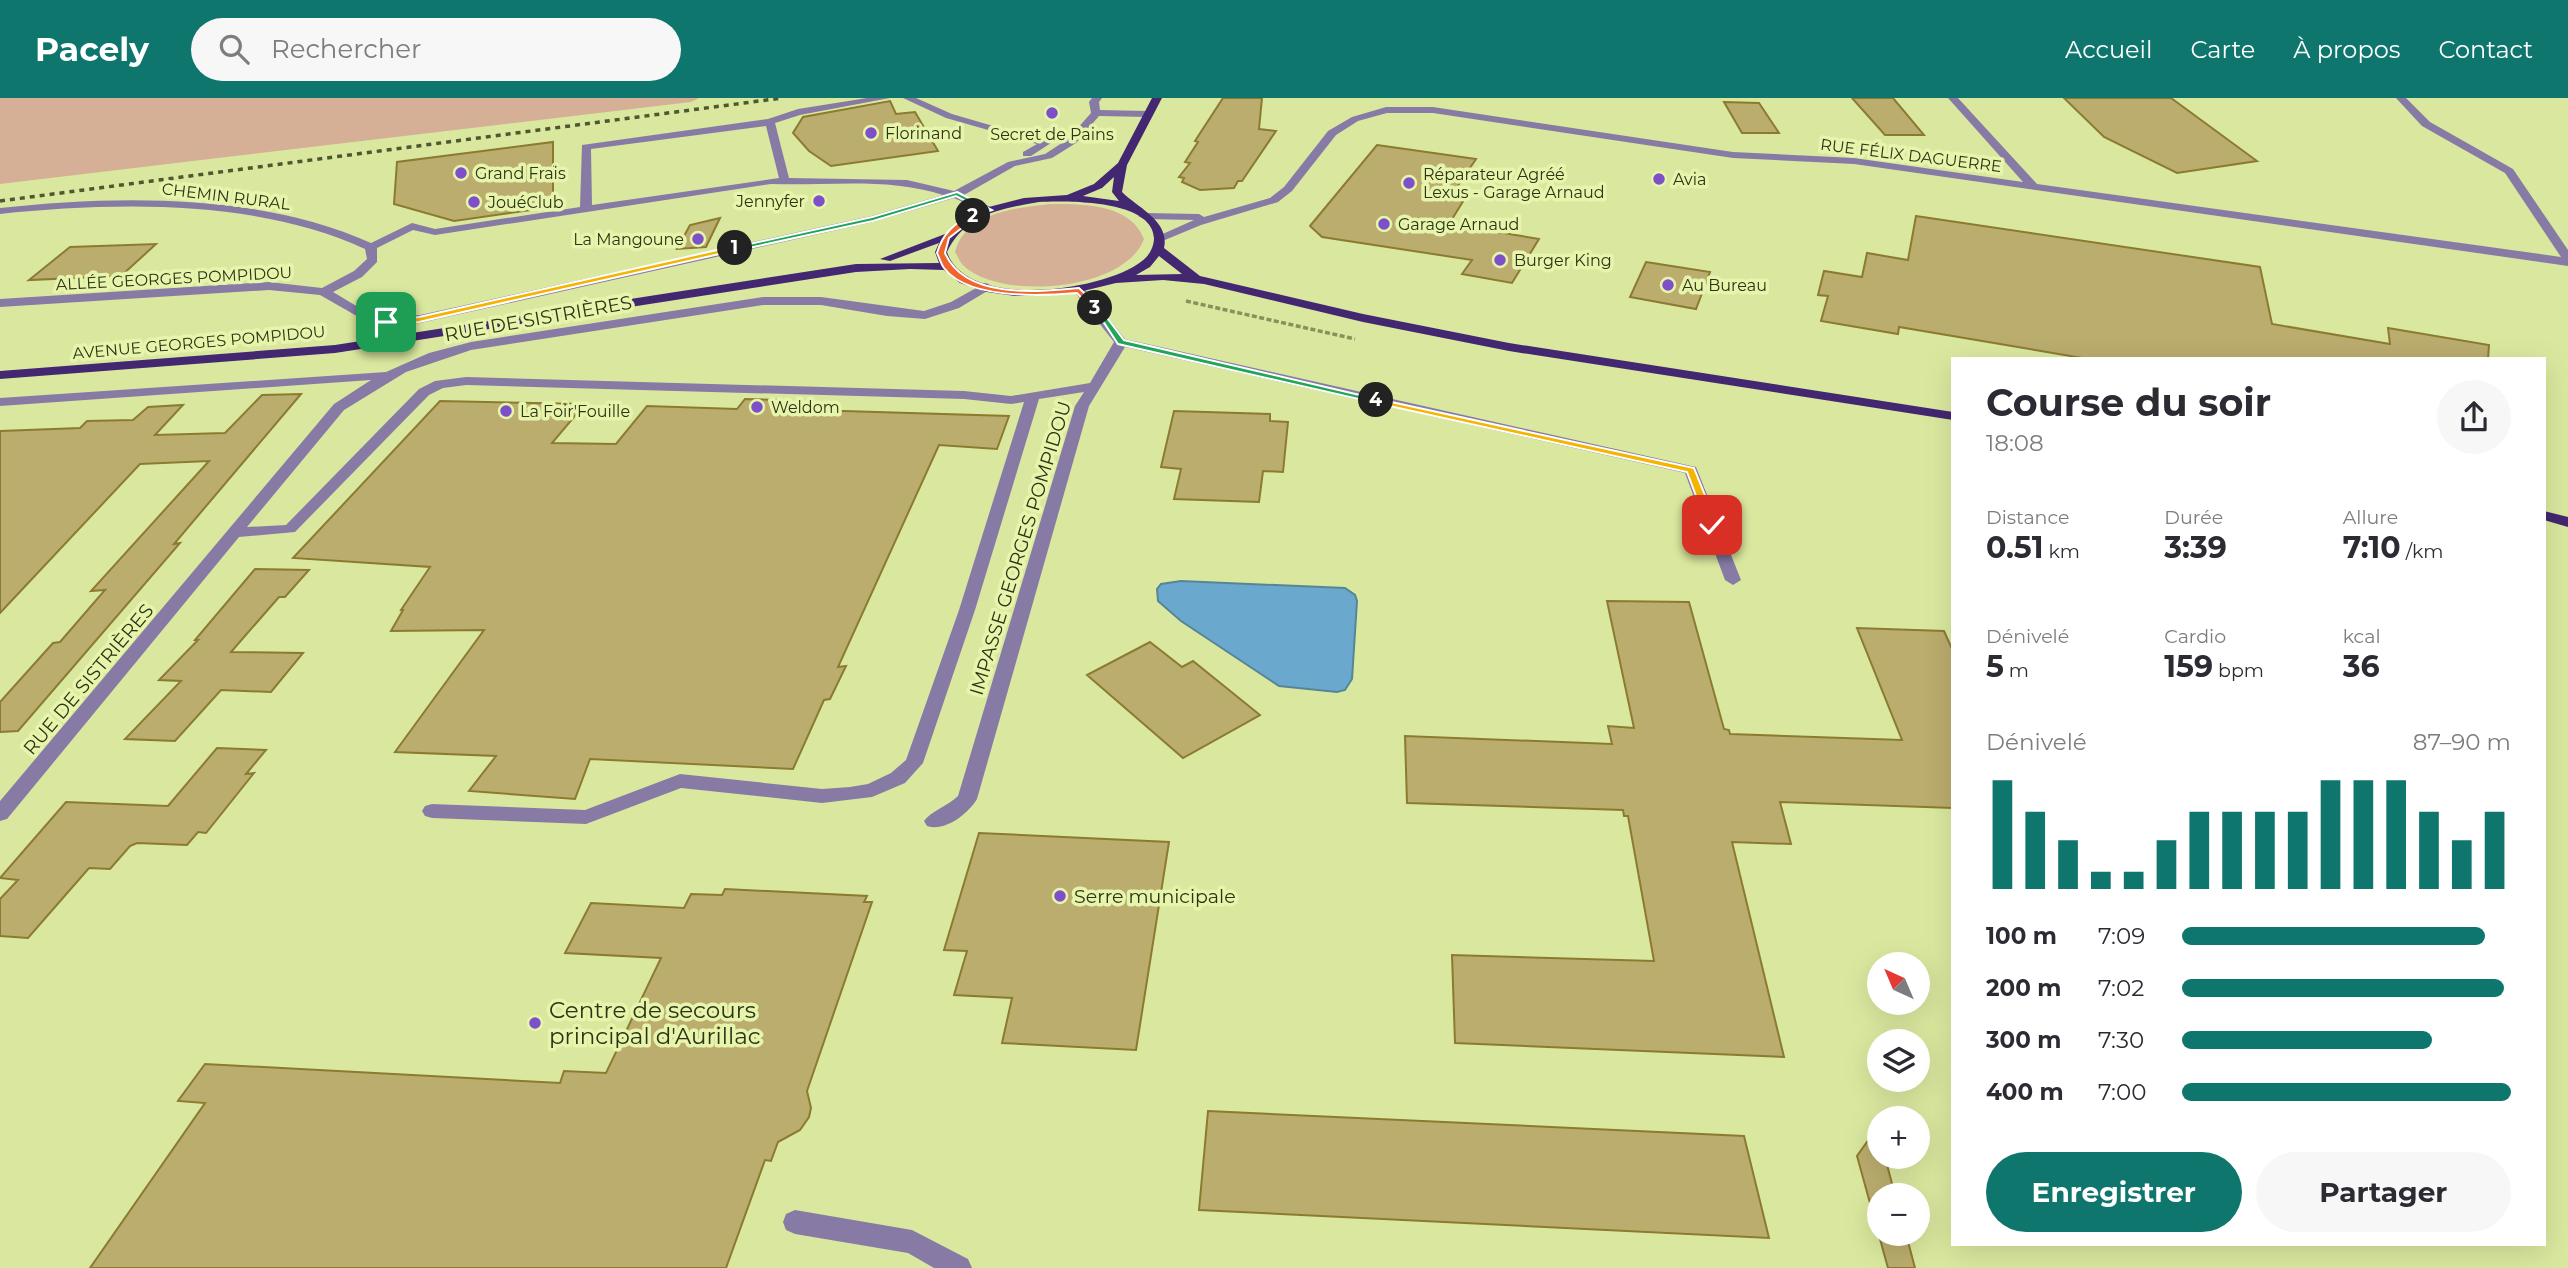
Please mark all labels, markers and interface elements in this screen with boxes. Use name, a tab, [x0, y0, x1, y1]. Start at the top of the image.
search box	[191, 18, 681, 81]
text: Pacely	[35, 29, 149, 69]
icon: search	[215, 30, 253, 68]
text: Rechercher	[271, 33, 421, 65]
text: Accueil	[2065, 35, 2152, 64]
text: Carte	[2190, 35, 2255, 64]
text: À propos	[2293, 35, 2400, 64]
text: Contact	[2438, 35, 2533, 64]
marker: Secret de Pains	[1044, 105, 1060, 121]
place label: Florinand	[885, 124, 962, 143]
marker: Florinand	[863, 125, 879, 141]
place label: Secret de Pains	[990, 125, 1114, 144]
street label: RUE FÉLIX DAGUERRE	[1819, 135, 2003, 176]
place label: Grand Frais	[475, 164, 566, 183]
marker: Grand Frais	[453, 165, 469, 181]
place label: Réparateur Agréé Lexus - Garage Arnaud	[1423, 165, 1605, 202]
place label: Avia	[1673, 170, 1706, 189]
marker: Avia	[1651, 171, 1667, 187]
marker: Réparateur Agréé Lexus - Garage Arnaud	[1401, 175, 1417, 191]
street label: CHEMIN RURAL	[161, 179, 292, 214]
place label: Jennyfer	[735, 192, 805, 211]
place label: JouéClub	[487, 193, 564, 212]
marker: Jennyfer	[811, 193, 827, 209]
marker: JouéClub	[466, 194, 482, 210]
pin: 2	[956, 198, 990, 234]
text: 2	[967, 204, 978, 227]
place label: Garage Arnaud	[1398, 215, 1519, 234]
marker: Garage Arnaud	[1376, 216, 1392, 232]
place label: La Mangoune	[573, 230, 684, 249]
pin: 1	[718, 230, 752, 266]
marker: La Mangoune	[690, 231, 706, 247]
text: 1	[731, 236, 738, 259]
place label: Burger King	[1514, 251, 1612, 270]
marker: Burger King	[1492, 252, 1508, 268]
street label: ALLÉE GEORGES POMPIDOU	[55, 263, 293, 294]
place label: Au Bureau	[1682, 276, 1767, 295]
marker: Au Bureau	[1660, 277, 1676, 293]
pin: 3	[1078, 290, 1112, 326]
street label: RUE DE SISTRIÈRES	[443, 291, 634, 346]
pin	[356, 292, 416, 352]
text: 3	[1089, 296, 1100, 319]
icon: arrive	[367, 303, 405, 341]
street label: AVENUE GEORGES POMPIDOU	[72, 322, 326, 363]
text: Course du soir	[1986, 379, 2271, 426]
button: share	[2437, 380, 2511, 454]
pin: 4	[1358, 382, 1394, 418]
text: 4	[1369, 388, 1382, 411]
place label: Weldom	[771, 398, 840, 417]
street label: IMPASSE GEORGES POMPIDOU	[965, 398, 1076, 698]
marker: Weldom	[749, 399, 765, 415]
place label: La Foir'Fouille	[520, 402, 630, 421]
marker: La Foir'Fouille	[498, 403, 514, 419]
text: 18:08	[1986, 429, 2044, 457]
pin	[1682, 495, 1742, 555]
icon: check	[1693, 506, 1731, 544]
text: Distance	[1986, 506, 2069, 529]
text: Durée	[2164, 506, 2223, 529]
text: Allure	[2343, 506, 2398, 529]
text: 0.51	[1986, 529, 2043, 566]
text: 3:39	[2164, 529, 2227, 566]
text: 7:10	[2343, 529, 2401, 566]
text: km	[2043, 540, 2080, 563]
text: /km	[2401, 540, 2443, 563]
street label: RUE DE SISTRIÈRES	[19, 599, 158, 759]
text: Dénivelé	[1986, 625, 2069, 648]
text: Cardio	[2164, 625, 2226, 648]
text: kcal	[2343, 625, 2381, 648]
text: 5	[1986, 648, 2004, 685]
text: 159	[2164, 648, 2213, 685]
text: 36	[2343, 648, 2380, 685]
text: m	[2004, 659, 2029, 682]
text: bpm	[2213, 659, 2264, 682]
text: Dénivelé	[1986, 728, 2087, 756]
text: 87–90 m	[2413, 728, 2511, 756]
place label: Serre municipale	[1074, 885, 1236, 908]
marker: Serre municipale	[1052, 888, 1068, 904]
text: 100 m	[1986, 922, 2057, 950]
text: 7:09	[2098, 922, 2145, 950]
north arrow	[1867, 952, 1930, 1015]
map controls	[1867, 952, 1930, 1246]
text: 200 m	[1986, 974, 2061, 1002]
text: 7:02	[2098, 974, 2144, 1002]
place label: Centre de secours principal d'Aurillac	[549, 996, 761, 1050]
marker: Centre de secours principal d'Aurillac	[527, 1015, 543, 1031]
text: 300 m	[1986, 1026, 2062, 1054]
text: 7:30	[2098, 1026, 2144, 1054]
button: layers	[1867, 1029, 1930, 1092]
text: 400 m	[1986, 1078, 2064, 1106]
text: 7:00	[2098, 1078, 2146, 1106]
button: +	[1867, 1106, 1930, 1169]
button: Enregistrer	[1986, 1152, 2242, 1232]
button: Partager	[2256, 1152, 2511, 1232]
button: −	[1867, 1183, 1930, 1246]

